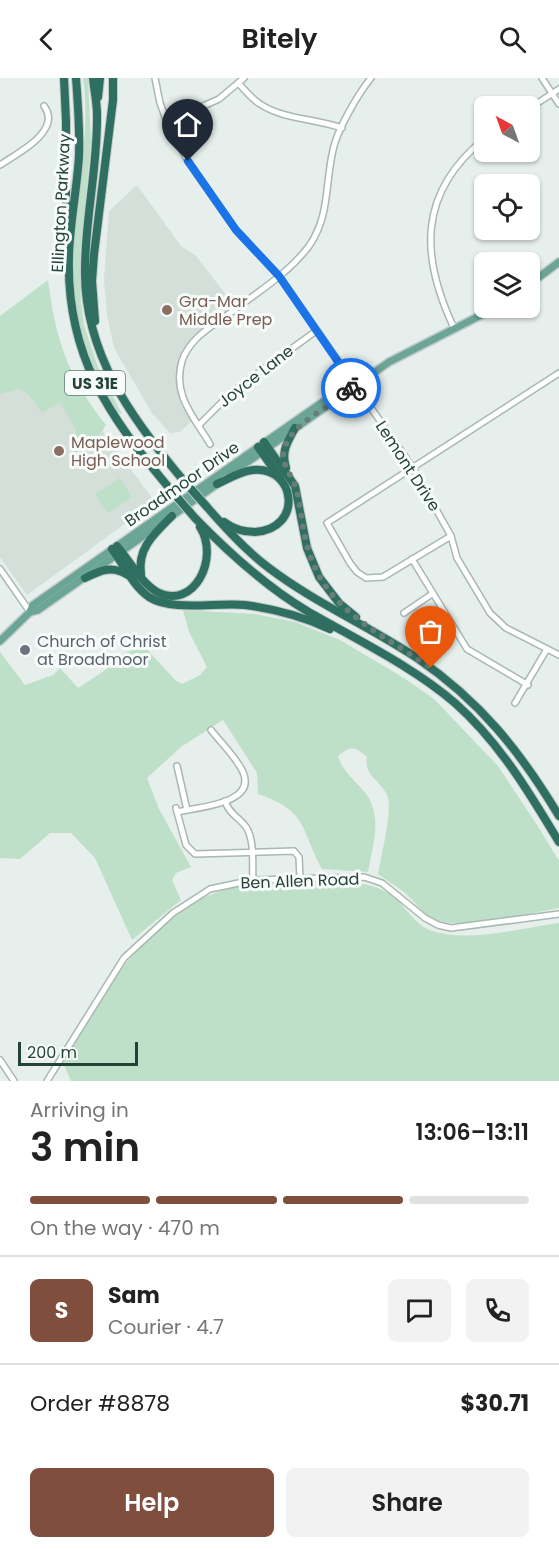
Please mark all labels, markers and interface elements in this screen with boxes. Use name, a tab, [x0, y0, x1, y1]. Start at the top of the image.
text: Bitely	[242, 20, 317, 57]
icon: back	[30, 23, 63, 56]
icon: search	[496, 23, 529, 56]
north arrow	[474, 96, 540, 162]
map controls	[474, 96, 540, 318]
pin	[162, 99, 213, 161]
icon: home	[171, 108, 204, 141]
street label: Ellington Parkway	[46, 133, 76, 273]
button: locate	[474, 174, 540, 240]
button: layers	[474, 252, 540, 318]
place label: Gra-Mar Middle Prep	[179, 290, 273, 331]
marker: Gra-Mar Middle Prep	[160, 303, 174, 317]
street label: Joyce Lane	[214, 339, 298, 413]
courier	[321, 358, 381, 418]
road number: US 31E	[65, 371, 125, 395]
icon: bike	[335, 372, 368, 405]
street label: Lemont Drive	[370, 416, 446, 516]
place label: Maplewood High School	[71, 431, 165, 472]
street label: Broadmoor Drive	[120, 436, 244, 532]
marker: Maplewood High School	[52, 444, 66, 458]
pin	[405, 606, 456, 668]
icon: bag	[414, 615, 447, 648]
place label: Church of Christ at Broadmoor	[37, 630, 167, 671]
marker: Church of Christ at Broadmoor	[18, 643, 32, 657]
street label: Ben Allen Road	[240, 867, 360, 895]
scale bar	[18, 1039, 138, 1067]
text: 200 m	[27, 1041, 77, 1064]
text: Arriving in	[30, 1096, 129, 1124]
text: 13:06–13:11	[415, 1117, 529, 1148]
text: 3 min	[30, 1120, 140, 1175]
text: On the way · 470 m	[30, 1214, 220, 1242]
button: chat	[388, 1279, 451, 1342]
button: phone	[466, 1279, 529, 1342]
text: Sam	[108, 1280, 160, 1311]
text: S	[55, 1295, 68, 1326]
text: Courier · 4.7	[108, 1313, 224, 1341]
text: Order #8878	[30, 1388, 170, 1419]
text: $30.71	[461, 1388, 529, 1419]
button: Help	[30, 1468, 274, 1537]
button: Share	[286, 1468, 529, 1537]

